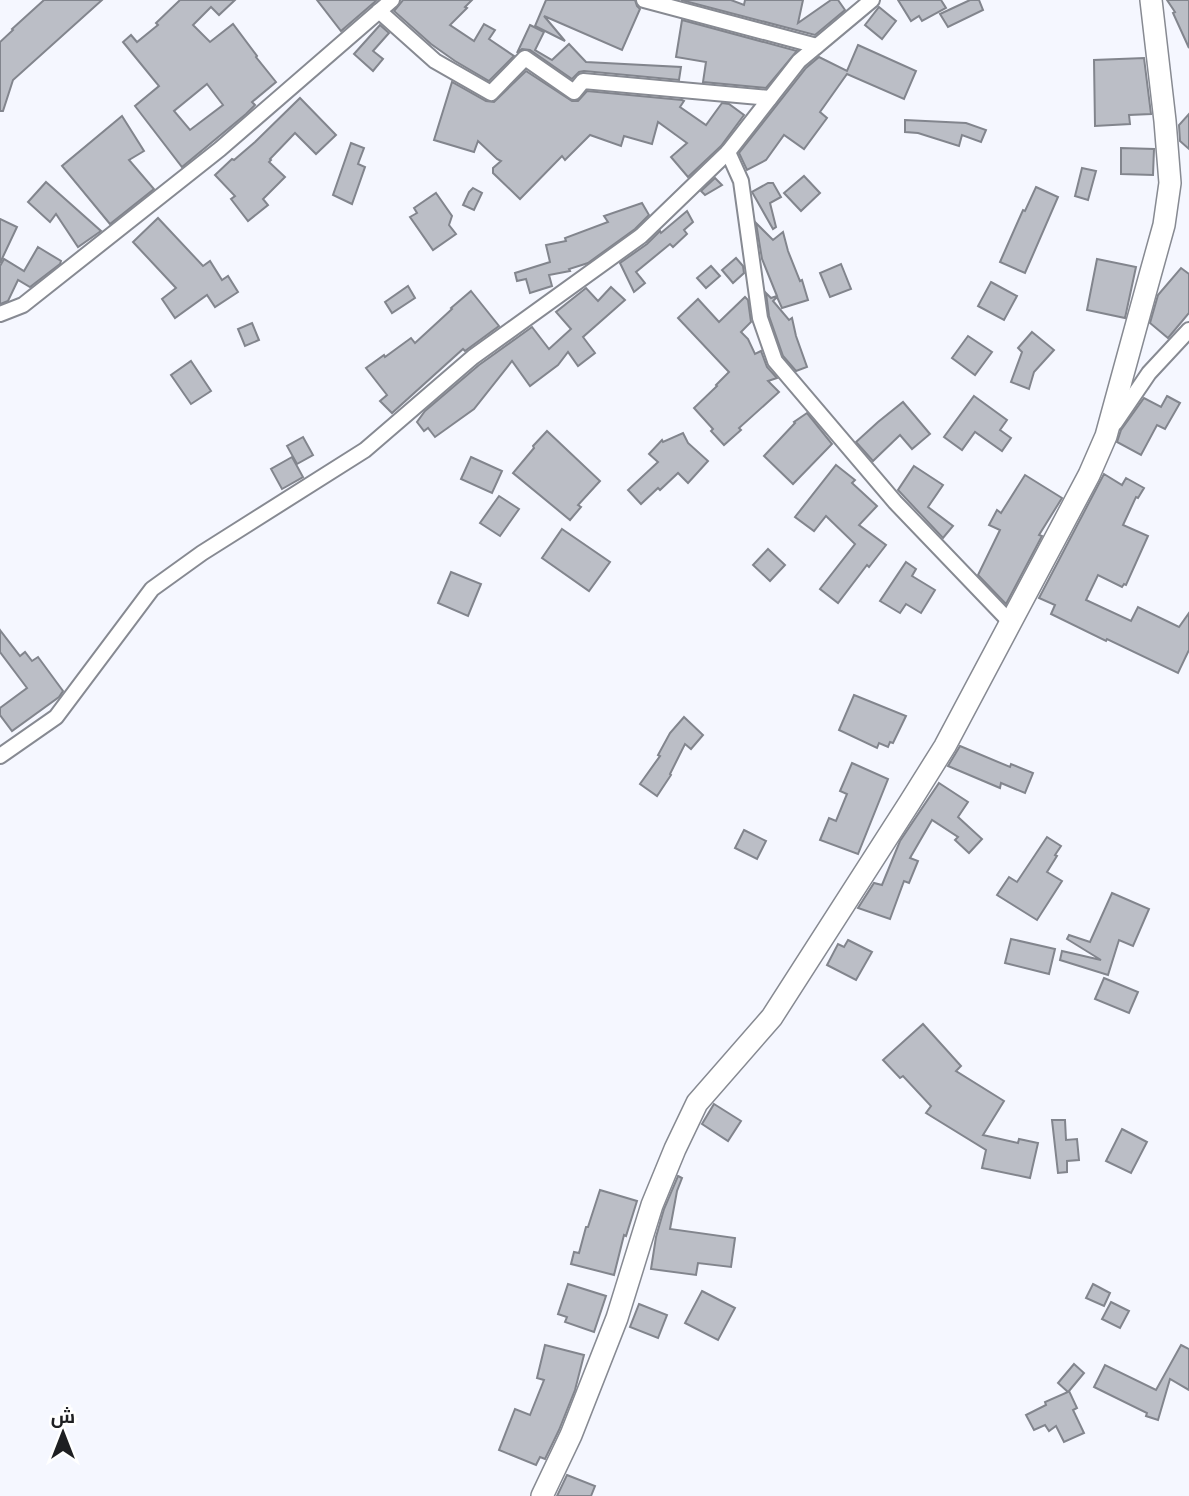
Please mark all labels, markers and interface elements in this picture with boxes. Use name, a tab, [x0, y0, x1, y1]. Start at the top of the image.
north arrow	[28, 1398, 98, 1468]
text: ش	[51, 1406, 75, 1428]

